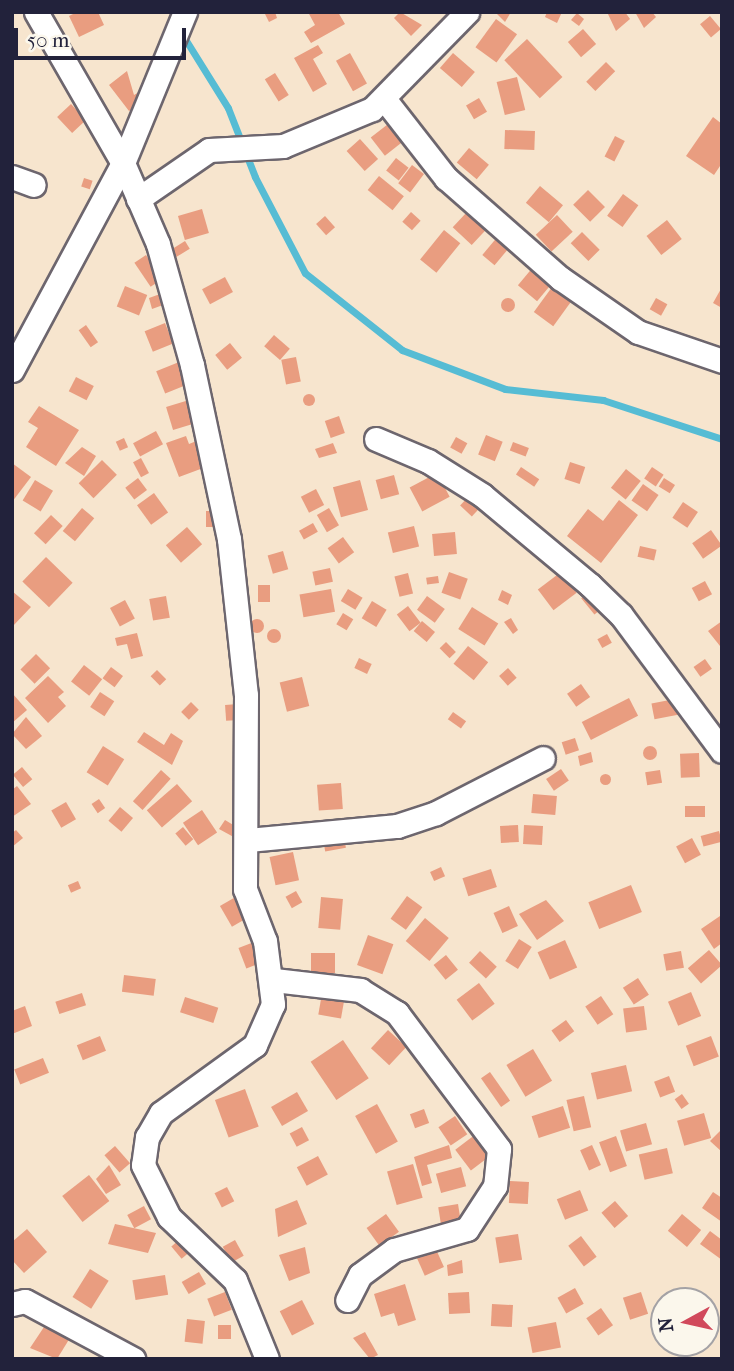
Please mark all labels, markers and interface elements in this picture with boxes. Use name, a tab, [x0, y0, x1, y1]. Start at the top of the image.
scale bar	[18, 14, 189, 58]
text: 50 m	[27, 28, 70, 52]
north arrow	[650, 1287, 720, 1357]
text: N	[654, 1316, 678, 1333]

